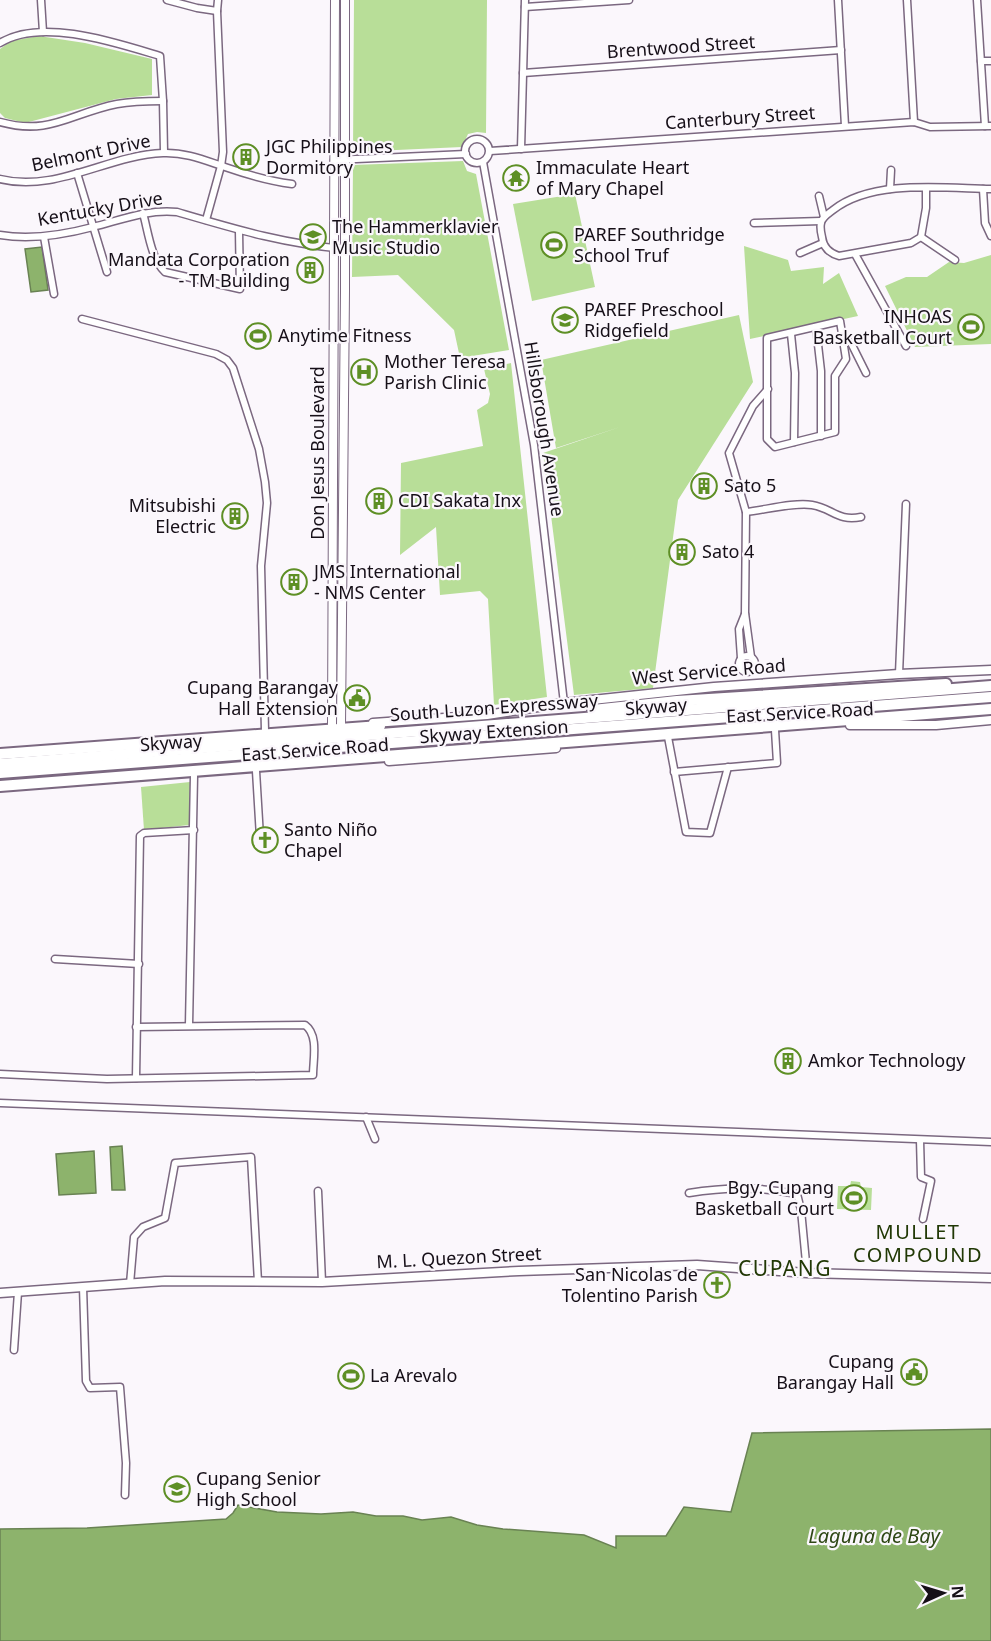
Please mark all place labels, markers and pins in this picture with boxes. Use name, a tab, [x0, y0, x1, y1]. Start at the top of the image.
place label: JGC Philippines Dormitory	[264, 134, 393, 179]
building icon: JGC Philippines Dormitory	[231, 142, 261, 172]
place label: Immaculate Heart of Mary Chapel	[536, 155, 690, 200]
temple icon: Immaculate Heart of Mary Chapel	[501, 163, 531, 193]
place label: The Hammerklavier Music Studio	[332, 214, 499, 259]
school or university icon: The Hammerklavier Music Studio	[298, 222, 328, 252]
place label: PAREF Southridge School Truf	[574, 222, 725, 267]
sports icon: PAREF Southridge School Truf	[539, 230, 569, 260]
place label: Mandata Corporation - TM Building	[108, 247, 290, 292]
building icon: Mandata Corporation - TM Building	[295, 255, 325, 285]
place label: PAREF Preschool Ridgefield	[584, 297, 724, 342]
place label: INHOAS Basketball Court	[813, 304, 953, 349]
school or university icon: PAREF Preschool Ridgefield	[550, 305, 580, 335]
sports icon: INHOAS Basketball Court	[956, 312, 986, 342]
sports icon: Anytime Fitness	[243, 321, 273, 351]
place label: Anytime Fitness	[278, 323, 412, 347]
place label: Mother Teresa Parish Clinic	[384, 349, 506, 394]
hospital icon: Mother Teresa Parish Clinic	[349, 357, 379, 387]
building icon: Sato 5	[689, 471, 719, 501]
place label: Sato 5	[724, 473, 776, 497]
building icon: CDI Sakata Inx	[364, 486, 394, 516]
place label: CDI Sakata Inx	[398, 488, 521, 512]
place label: Mitsubishi Electric	[129, 493, 216, 538]
building icon: Mitsubishi Electric	[220, 501, 250, 531]
building icon: Sato 4	[667, 537, 697, 567]
place label: Sato 4	[702, 539, 754, 563]
place label: JMS International - NMS Center	[312, 559, 460, 604]
building icon: JMS International - NMS Center	[279, 567, 309, 597]
place label: Cupang Barangay Hall Extension	[187, 675, 339, 720]
public building icon: Cupang Barangay Hall Extension	[342, 683, 372, 713]
place label: Santo Niño Chapel	[284, 817, 378, 862]
church icon: Santo Niño Chapel	[250, 825, 280, 855]
building icon: Amkor Technology	[773, 1046, 803, 1076]
place label: Amkor Technology	[808, 1048, 966, 1072]
place label: Bgy. Cupang Basketball Court	[695, 1175, 835, 1220]
sports icon: Bgy. Cupang Basketball Court	[839, 1183, 869, 1213]
place label: San Nicolas de Tolentino Parish	[562, 1262, 698, 1307]
church icon: San Nicolas de Tolentino Parish	[702, 1270, 732, 1300]
place label: Cupang Barangay Hall	[776, 1349, 894, 1394]
public building icon: Cupang Barangay Hall	[899, 1357, 929, 1387]
sports icon: La Arevalo	[336, 1361, 366, 1391]
place label: La Arevalo	[370, 1363, 457, 1387]
place label: Cupang Senior High School	[196, 1466, 321, 1511]
school or university icon: Cupang Senior High School	[162, 1474, 192, 1504]

